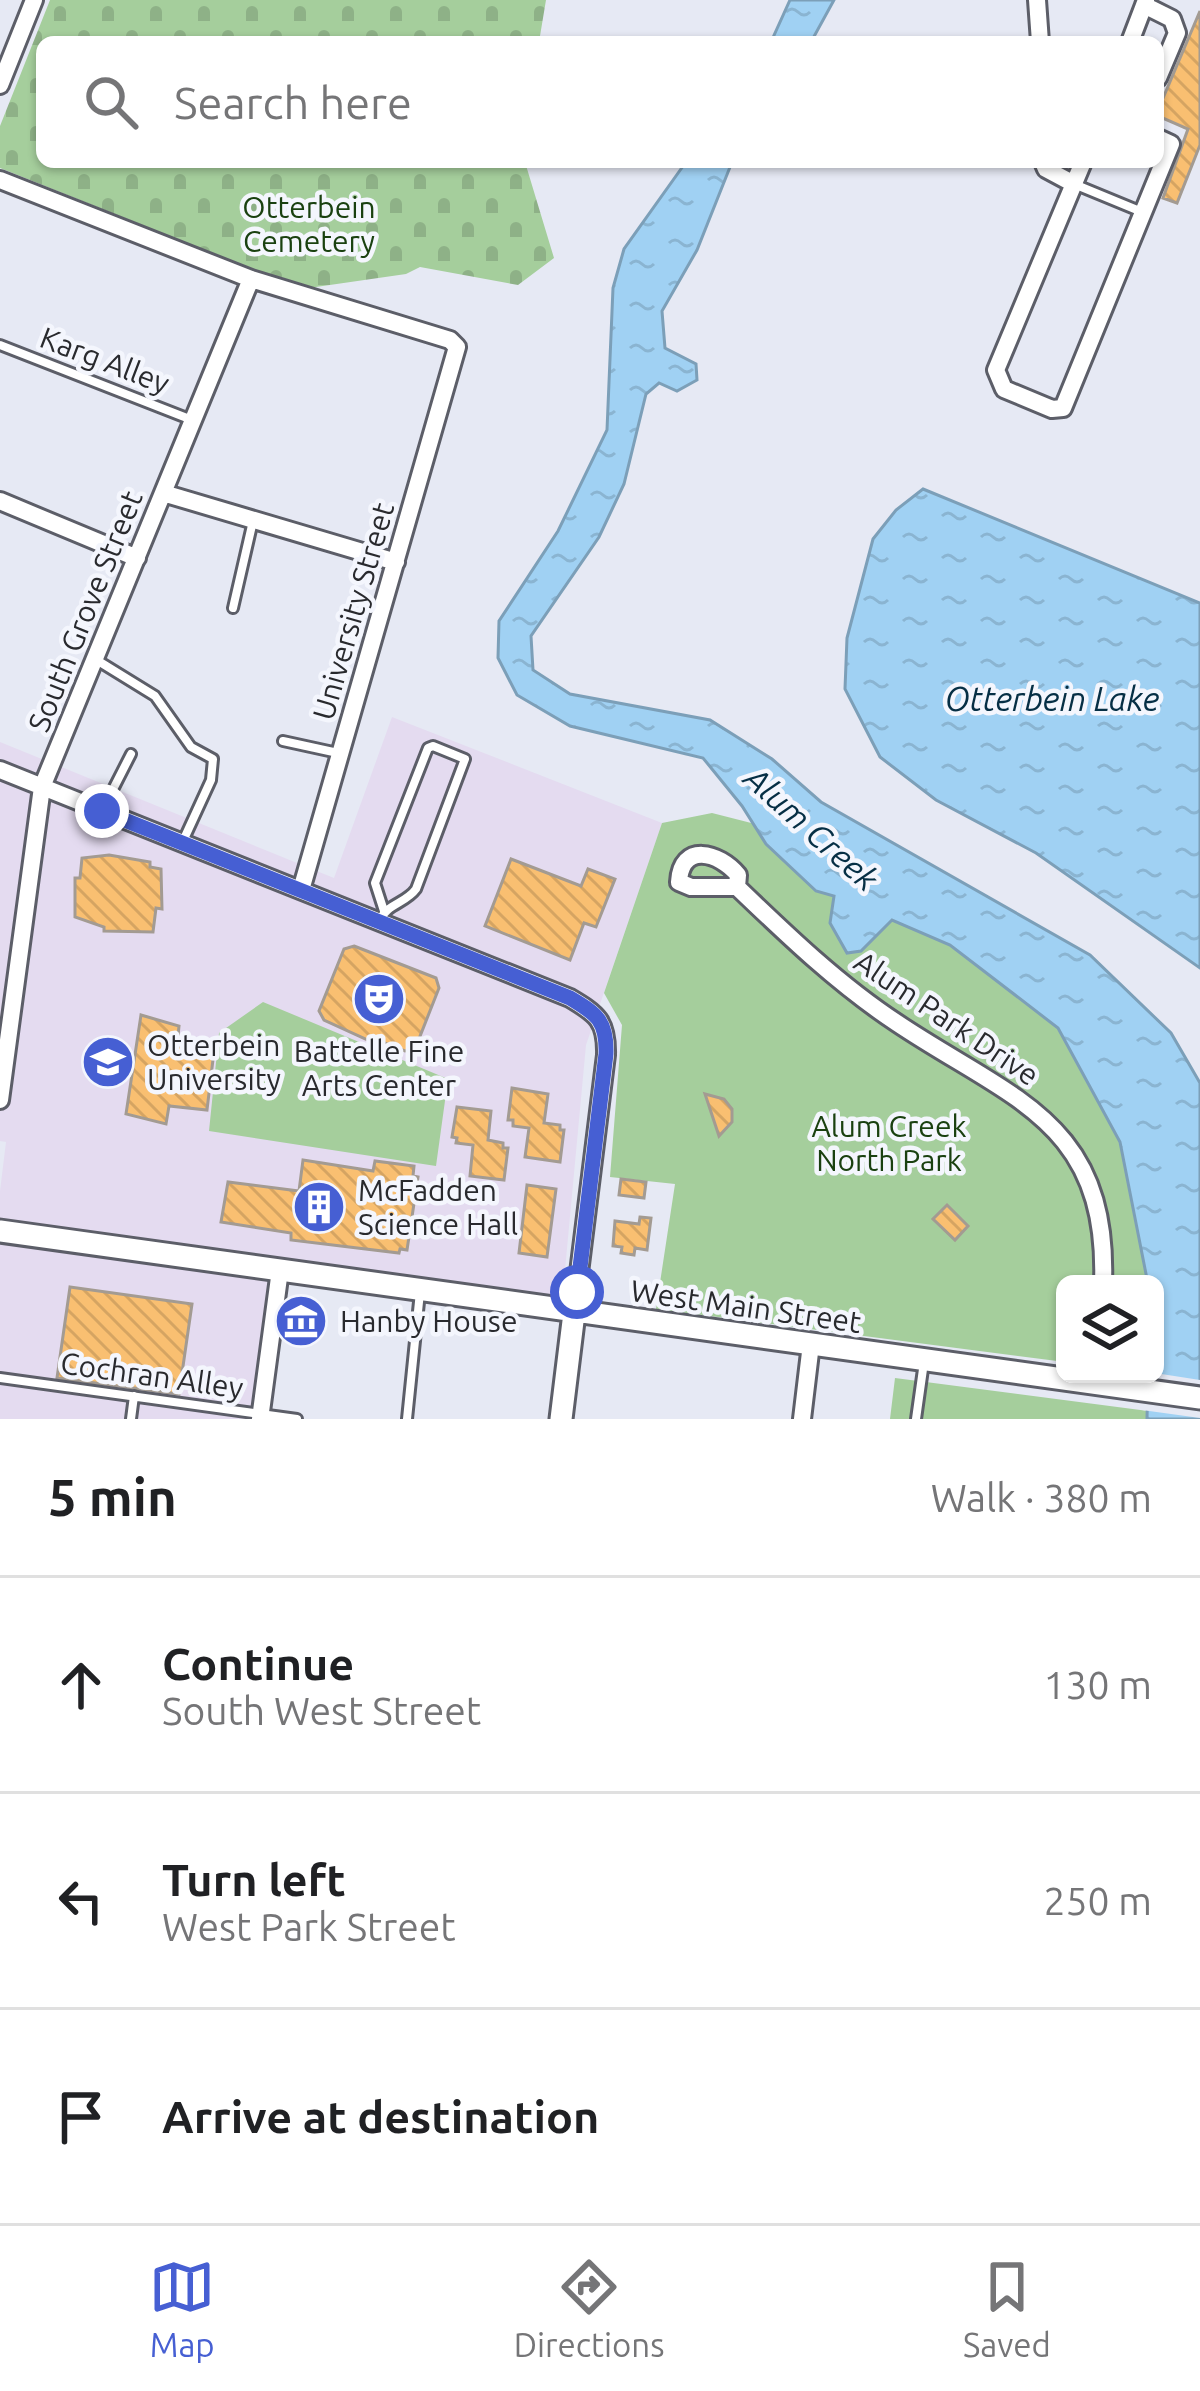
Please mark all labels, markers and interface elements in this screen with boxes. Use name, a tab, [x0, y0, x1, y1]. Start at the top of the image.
search box	[36, 36, 1164, 168]
icon: search	[78, 69, 144, 135]
text: Search here	[174, 77, 412, 128]
park label: Otterbein Cemetery	[242, 190, 376, 258]
street label: Karg Alley	[36, 320, 174, 400]
street label: South Grove Street	[21, 485, 149, 736]
street label: University Street	[306, 498, 400, 724]
water label: Otterbein Lake	[945, 680, 1160, 717]
water label: Alum Creek	[736, 757, 886, 897]
route end	[75, 784, 129, 838]
street label: Alum Park Drive	[849, 944, 1045, 1092]
theatre icon: Battelle Fine Arts Center	[351, 971, 407, 1027]
place label: Otterbein University	[147, 1028, 281, 1096]
school or university icon: Otterbein University	[80, 1034, 136, 1090]
place label: Battelle Fine Arts Center	[294, 1034, 464, 1102]
park label: Alum Creek North Park	[811, 1109, 967, 1177]
place label: McFadden Science Hall	[358, 1173, 518, 1241]
building icon: McFadden Science Hall	[291, 1179, 347, 1235]
route start	[550, 1265, 604, 1319]
street label: West Main Street	[629, 1273, 863, 1339]
map controls	[1056, 1275, 1164, 1383]
button: layers	[1056, 1275, 1164, 1383]
museum icon: Hanby House	[273, 1293, 329, 1349]
place label: Hanby House	[340, 1304, 517, 1338]
street label: Cochran Alley	[59, 1345, 245, 1405]
text: 5 min	[48, 1468, 177, 1526]
text: Walk · 380 m	[931, 1476, 1152, 1519]
text: Continue	[162, 1638, 354, 1689]
icon: ahead	[48, 1652, 114, 1718]
text: 130 m	[1043, 1663, 1152, 1706]
text: South West Street	[162, 1689, 481, 1732]
text: Turn left	[162, 1854, 346, 1905]
icon: left	[48, 1868, 114, 1934]
text: 250 m	[1043, 1879, 1152, 1922]
text: West Park Street	[162, 1905, 456, 1948]
icon: arrive	[48, 2084, 114, 2150]
text: Arrive at destination	[162, 2091, 599, 2142]
tab: Map	[149, 2254, 215, 2363]
tab: Directions	[514, 2254, 664, 2363]
tab: Saved	[963, 2254, 1051, 2363]

